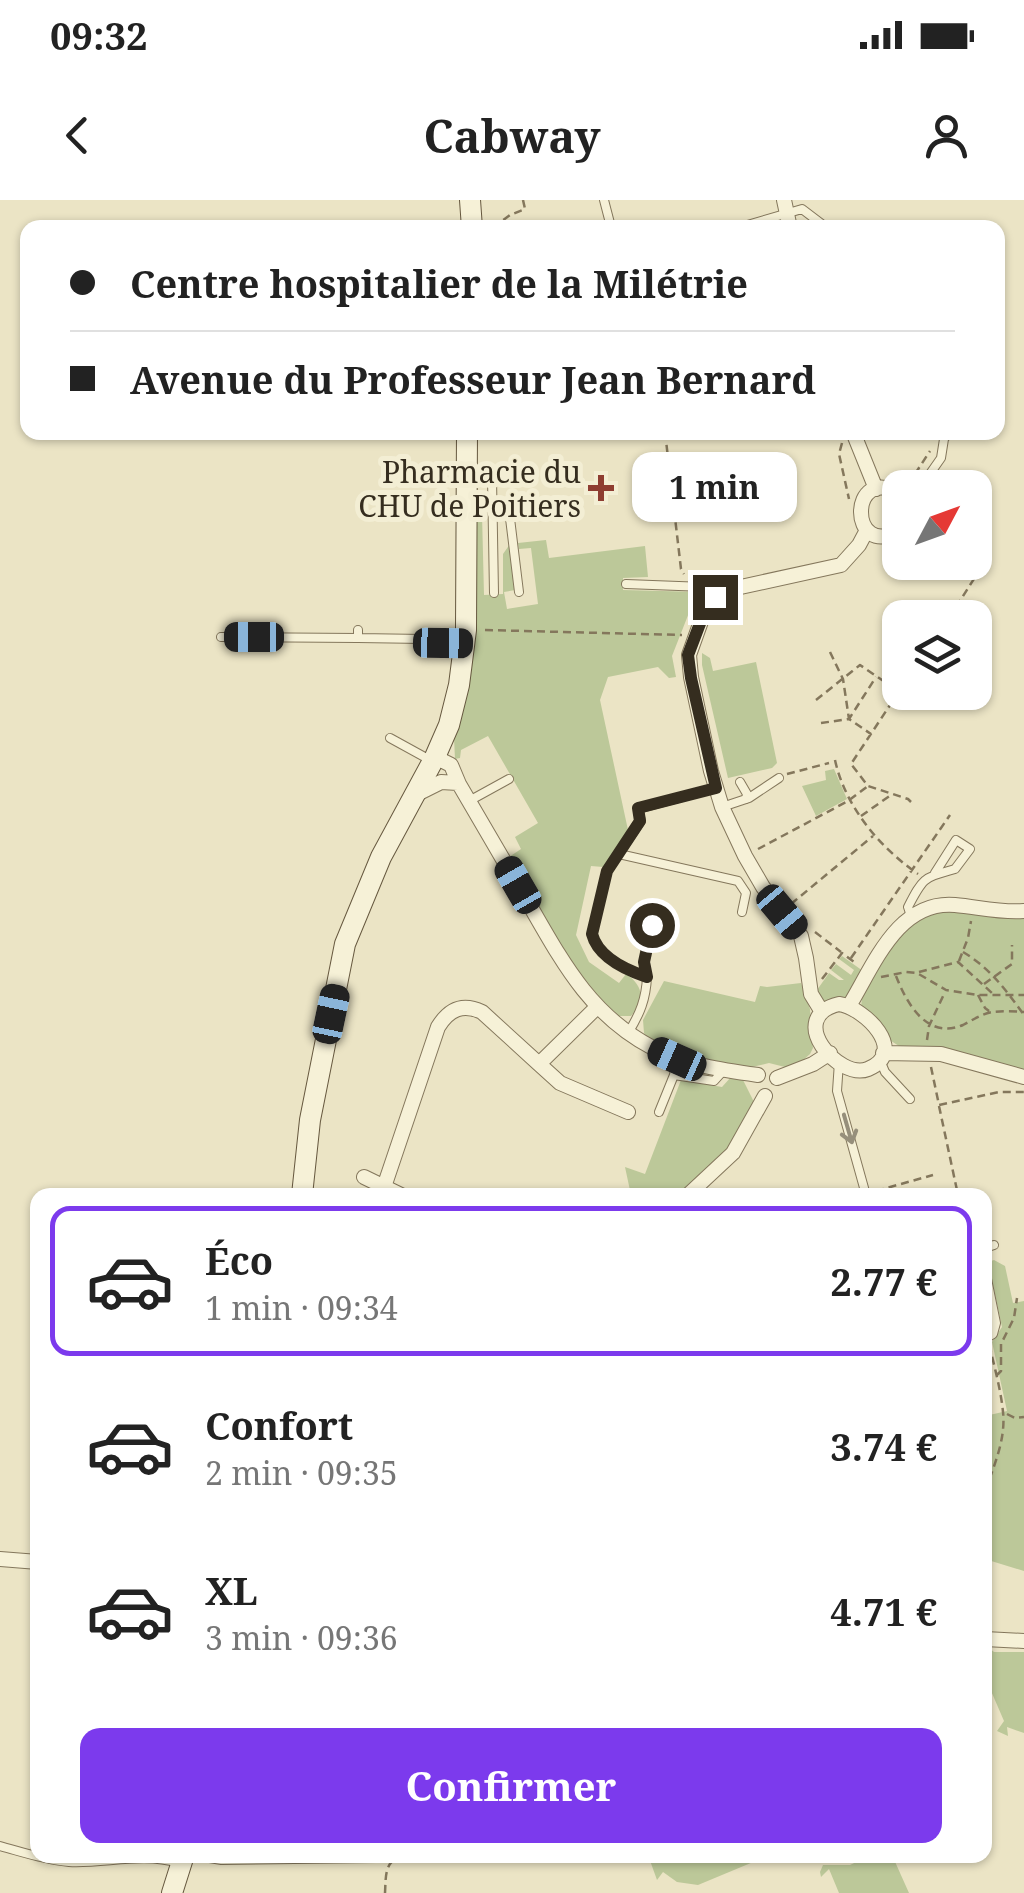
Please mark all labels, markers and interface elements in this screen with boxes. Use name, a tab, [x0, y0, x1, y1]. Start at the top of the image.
text: 09:32	[50, 9, 147, 61]
text: Cabway	[424, 105, 601, 166]
icon: back	[50, 108, 105, 163]
icon: person	[919, 108, 974, 163]
text: Centre hospitalier de la Milétrie	[130, 257, 748, 309]
text: Avenue du Professeur Jean Bernard	[130, 353, 816, 405]
place label: Pharmacie du CHU de Poitiers	[358, 451, 581, 526]
callout: 1 min	[632, 452, 798, 522]
text: 1 min	[669, 465, 760, 508]
north arrow	[882, 470, 992, 580]
map controls	[882, 470, 992, 710]
marker: Pharmacie du CHU de Poitiers	[590, 477, 612, 499]
route end	[693, 575, 738, 620]
button: layers	[882, 600, 992, 710]
car	[224, 622, 284, 652]
car	[413, 627, 473, 659]
car	[490, 852, 546, 918]
car	[751, 879, 813, 945]
route start	[630, 903, 675, 948]
car	[310, 982, 352, 1046]
car	[643, 1033, 711, 1085]
one-way arrow	[839, 1113, 858, 1144]
text: Éco	[205, 1234, 273, 1286]
icon: car	[85, 1236, 175, 1326]
text: 2.77 €	[830, 1255, 937, 1307]
text: 1 min · 09:34	[205, 1286, 398, 1329]
text: Confort	[205, 1399, 353, 1451]
icon: car	[85, 1401, 175, 1491]
text: 3.74 €	[830, 1420, 937, 1472]
text: 2 min · 09:35	[205, 1451, 398, 1494]
text: XL	[205, 1564, 258, 1616]
icon: car	[85, 1566, 175, 1656]
text: 4.71 €	[830, 1585, 937, 1637]
text: 3 min · 09:36	[205, 1616, 398, 1659]
button: Confirmer	[80, 1728, 942, 1843]

